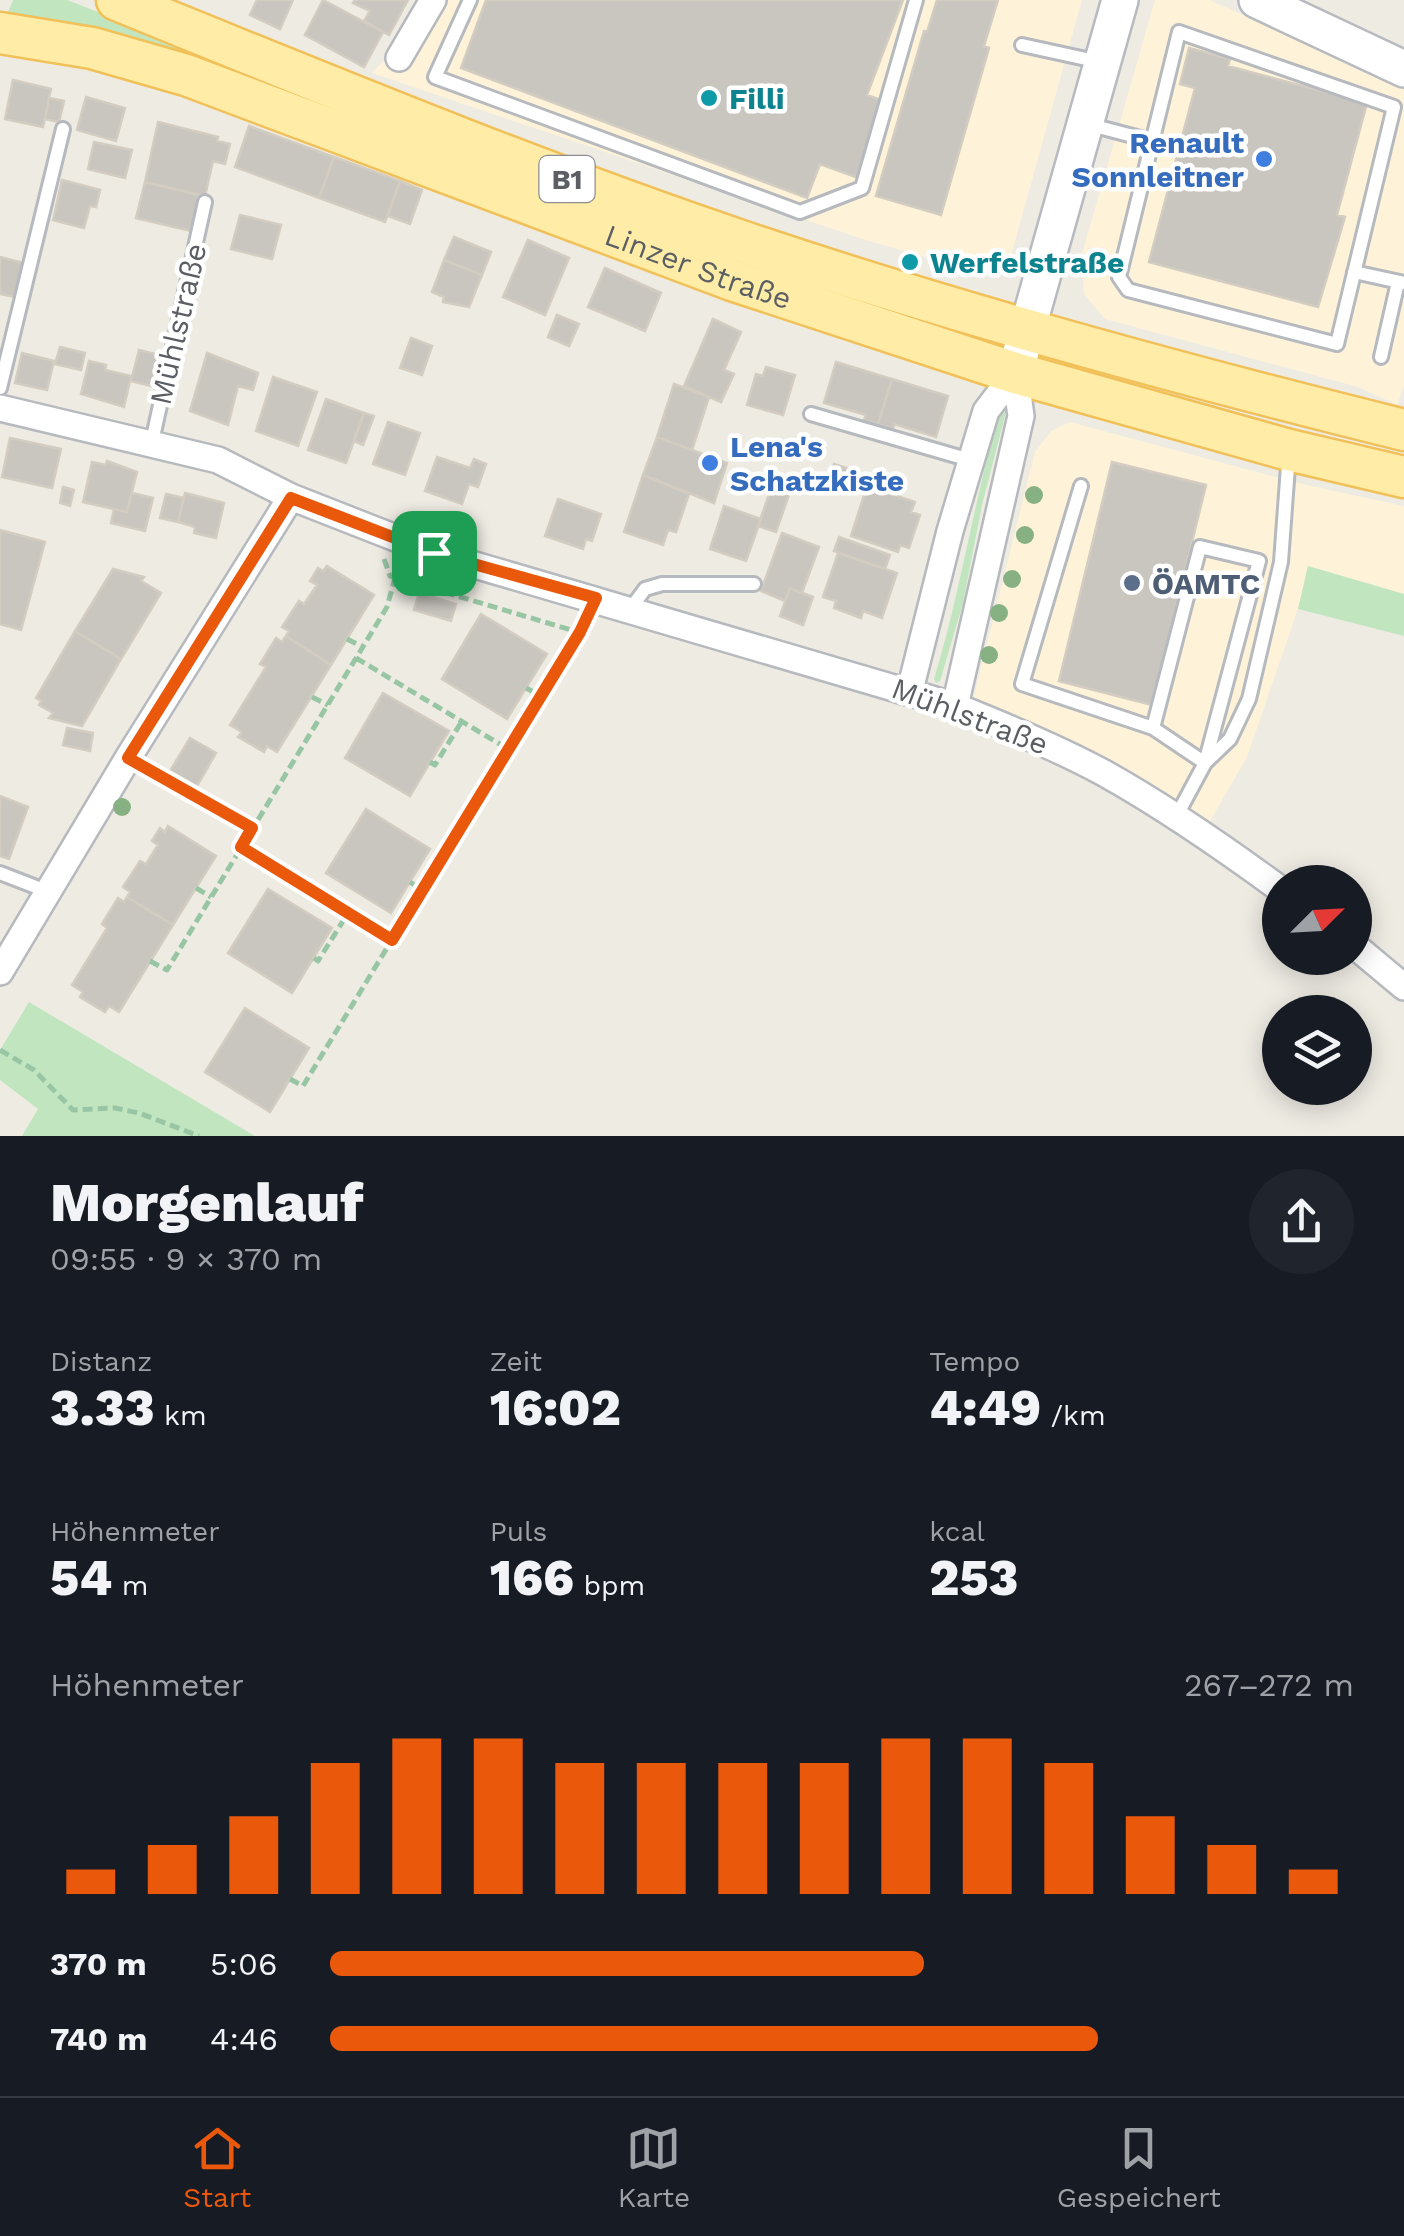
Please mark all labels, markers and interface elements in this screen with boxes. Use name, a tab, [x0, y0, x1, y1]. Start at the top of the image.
place label: Filli	[729, 81, 784, 116]
marker: Filli	[698, 87, 720, 109]
place label: Renault Sonnleitner	[1072, 125, 1244, 194]
marker: Renault Sonnleitner	[1253, 148, 1275, 170]
road number: B1	[540, 156, 594, 202]
street label: Linzer Straße	[600, 216, 796, 316]
street label: Mühlstraße	[142, 240, 214, 408]
place label: Werfelstraße	[930, 245, 1124, 280]
marker: Werfelstraße	[899, 251, 921, 273]
place label: Lena's Schatzkiste	[730, 429, 904, 498]
marker: Lena's Schatzkiste	[699, 452, 721, 474]
pin	[392, 511, 477, 596]
icon: arrive	[407, 526, 462, 581]
place label: ÖAMTC	[1152, 566, 1260, 601]
marker: ÖAMTC	[1121, 572, 1143, 594]
street label: Mühlstraße	[887, 670, 1053, 762]
north arrow	[1262, 865, 1372, 975]
map controls	[1262, 865, 1372, 1105]
button: layers	[1262, 995, 1372, 1105]
button: share	[1249, 1169, 1354, 1274]
text: Morgenlauf	[50, 1170, 363, 1234]
text: 09:55 · 9 × 370 m	[50, 1240, 322, 1278]
text: Distanz	[50, 1345, 152, 1378]
text: Zeit	[490, 1345, 542, 1378]
text: Tempo	[929, 1345, 1020, 1378]
text: 3.33	[50, 1378, 155, 1437]
text: 16:02	[490, 1378, 621, 1437]
text: 4:49	[929, 1378, 1041, 1437]
text: km	[155, 1399, 207, 1432]
text: /km	[1041, 1399, 1106, 1432]
text: Höhenmeter	[50, 1515, 220, 1548]
text: Puls	[490, 1515, 547, 1548]
text: kcal	[929, 1515, 985, 1548]
text: 54	[50, 1548, 112, 1607]
text: 166	[490, 1548, 574, 1607]
text: 253	[929, 1548, 1018, 1607]
text: m	[112, 1569, 148, 1602]
text: bpm	[574, 1569, 645, 1602]
text: Höhenmeter	[50, 1666, 244, 1704]
text: 267–272 m	[1184, 1666, 1354, 1704]
text: 370 m	[50, 1945, 147, 1983]
text: 5:06	[210, 1945, 277, 1983]
text: 740 m	[50, 2020, 147, 2058]
text: 4:46	[210, 2020, 278, 2058]
tab: Start	[183, 2121, 251, 2214]
tab: Karte	[618, 2121, 690, 2214]
tab: Gespeichert	[1057, 2121, 1221, 2214]

